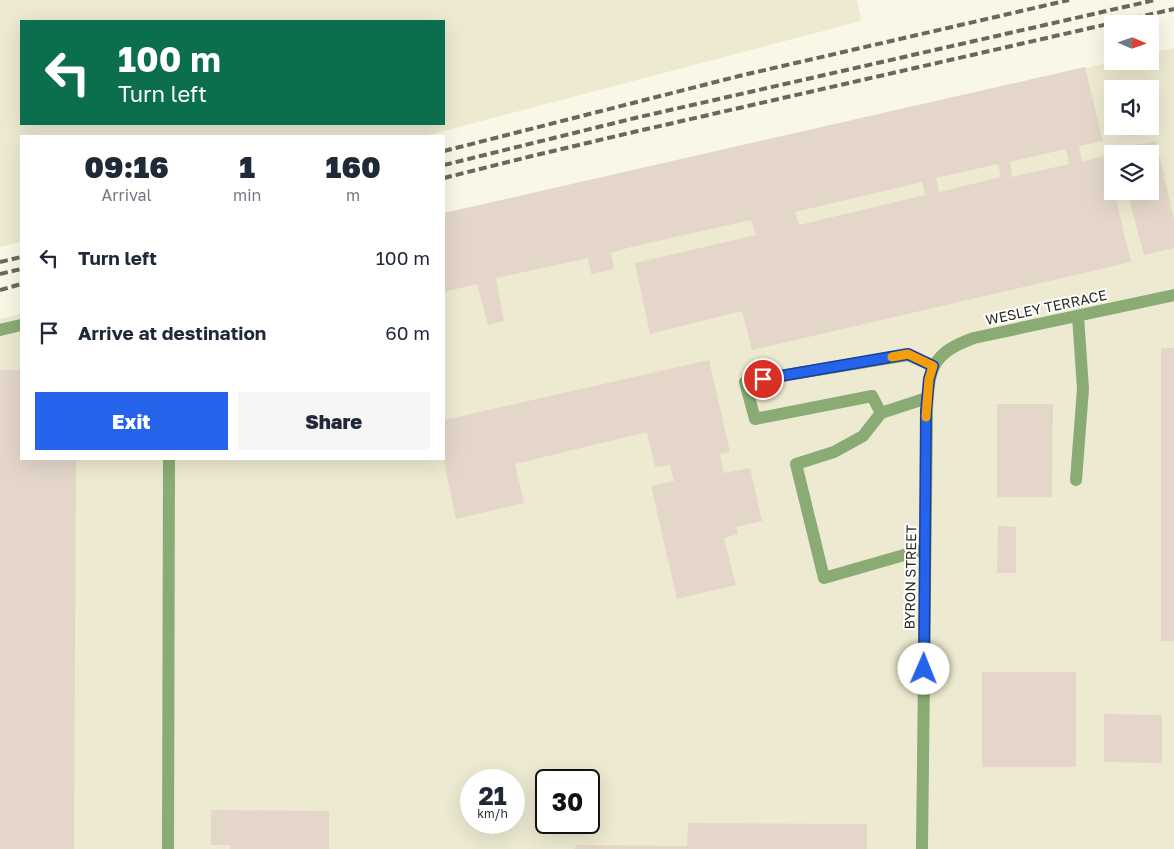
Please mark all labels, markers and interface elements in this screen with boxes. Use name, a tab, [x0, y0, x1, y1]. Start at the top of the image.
north arrow	[1104, 15, 1159, 70]
map controls	[1104, 15, 1159, 200]
text: 100 m	[118, 38, 221, 80]
icon: left	[35, 40, 100, 105]
text: Turn left	[118, 80, 207, 107]
button: sound	[1104, 80, 1159, 135]
button: layers	[1104, 145, 1159, 200]
text: 09:16	[84, 149, 169, 185]
text: 1	[239, 149, 255, 185]
text: 160	[326, 149, 381, 185]
text: Arrival	[101, 185, 152, 205]
text: min	[233, 185, 261, 205]
text: m	[346, 185, 360, 205]
icon: left	[35, 244, 63, 272]
text: Turn left	[78, 246, 157, 269]
text: 100 m	[376, 246, 430, 269]
street label: WESLEY TERRACE	[984, 286, 1108, 328]
icon: arrive	[35, 319, 63, 347]
text: Arrive at destination	[78, 321, 266, 344]
text: 60 m	[385, 321, 430, 344]
pin	[742, 358, 784, 400]
icon: arrive	[749, 365, 777, 393]
button: Exit	[35, 392, 228, 450]
button: Share	[238, 392, 430, 450]
street label: BYRON STREET	[901, 524, 919, 630]
position arrow	[897, 642, 949, 694]
speed limit sign: 30	[535, 769, 600, 834]
text: 21	[478, 780, 507, 811]
text: km/h	[477, 806, 508, 821]

